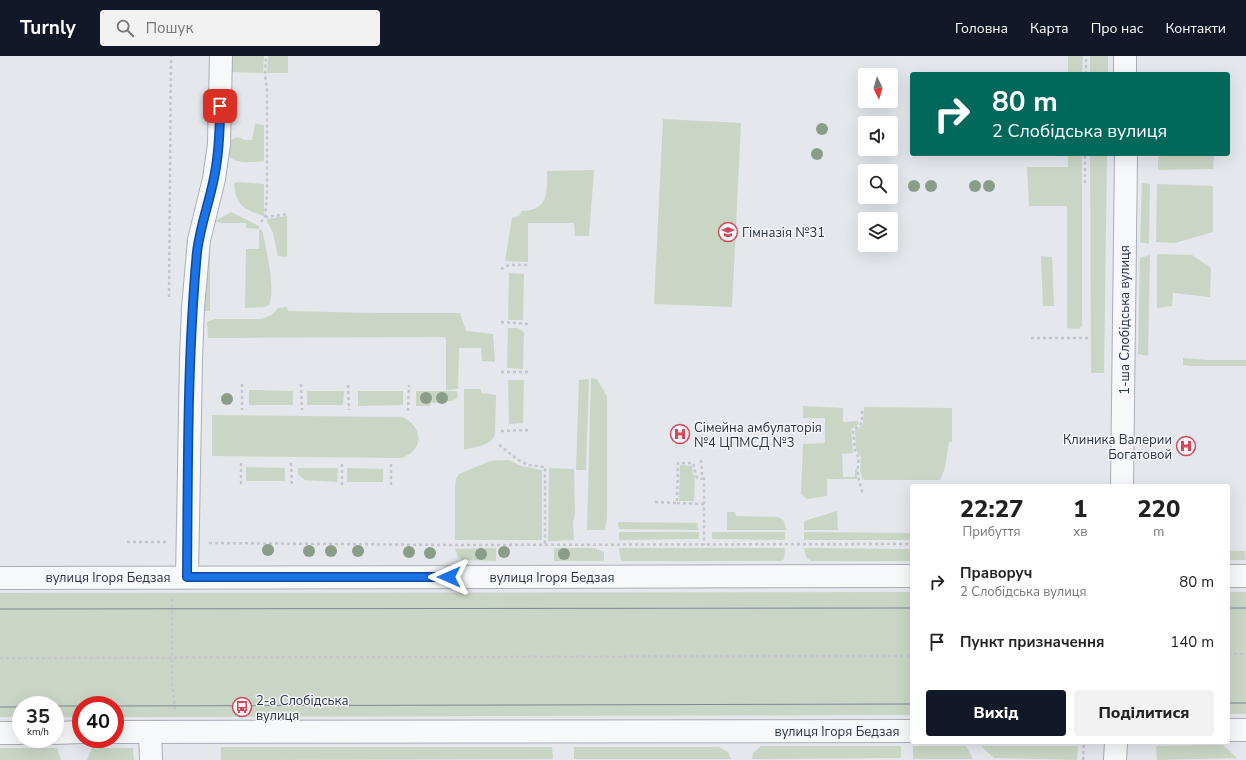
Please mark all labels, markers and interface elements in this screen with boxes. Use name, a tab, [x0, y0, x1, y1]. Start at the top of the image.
search box	[100, 10, 380, 46]
text: Turnly	[20, 15, 76, 41]
icon: search	[114, 17, 136, 39]
text: Пошук	[146, 18, 193, 38]
text: Головна	[955, 19, 1008, 38]
text: Карта	[1030, 19, 1069, 38]
text: Про нас	[1091, 19, 1143, 38]
text: Контакти	[1165, 19, 1226, 38]
north arrow	[858, 68, 898, 108]
map controls	[858, 68, 898, 252]
text: 80 m	[992, 83, 1058, 121]
icon: right	[926, 88, 978, 140]
pin	[203, 89, 237, 123]
icon: arrive	[209, 95, 231, 117]
button: sound	[858, 116, 898, 156]
text: 2 Слобідська вулиця	[992, 119, 1167, 143]
button: search	[858, 164, 898, 204]
button: layers	[858, 212, 898, 252]
school or university icon: Гімназія №31	[717, 221, 739, 243]
place label: Гімназія №31	[742, 224, 825, 242]
street label: 1-ша Слобідська вулиця	[1116, 245, 1134, 395]
place label: Сімейна амбулаторія №4 ЦПМСД №3	[694, 419, 822, 452]
hospital icon: Сімейна амбулаторія №4 ЦПМСД №3	[669, 423, 691, 445]
place label: Клиника Валерии Богатовой	[1063, 431, 1172, 464]
hospital icon: Клиника Валерии Богатовой	[1175, 435, 1197, 457]
text: 22:27	[960, 493, 1023, 525]
text: 1	[1073, 493, 1088, 525]
text: 220	[1137, 493, 1180, 525]
text: Прибуття	[963, 523, 1021, 541]
text: хв	[1073, 523, 1087, 541]
text: m	[1153, 523, 1164, 541]
position arrow	[428, 556, 470, 598]
text: Праворуч	[960, 563, 1032, 583]
street label: вулиця Ігоря Бедзая	[46, 569, 170, 587]
street label: вулиця Ігоря Бедзая	[490, 569, 614, 587]
icon: right	[926, 571, 948, 593]
text: 80 m	[1179, 572, 1214, 592]
text: 2 Слобідська вулиця	[960, 583, 1087, 601]
icon: arrive	[926, 631, 948, 653]
text: Пункт призначення	[960, 632, 1105, 652]
text: 140 m	[1170, 632, 1214, 652]
button: Вихід	[926, 690, 1066, 736]
button: Поділитися	[1074, 690, 1214, 736]
place label: 2-а Слобідська вулиця	[256, 692, 348, 725]
speed limit sign: 40	[72, 696, 124, 748]
bus stop icon: 2-а Слобідська вулиця	[231, 696, 253, 718]
text: 35	[26, 703, 50, 730]
street label: вулиця Ігоря Бедзая	[775, 723, 899, 741]
text: km/h	[27, 725, 49, 739]

